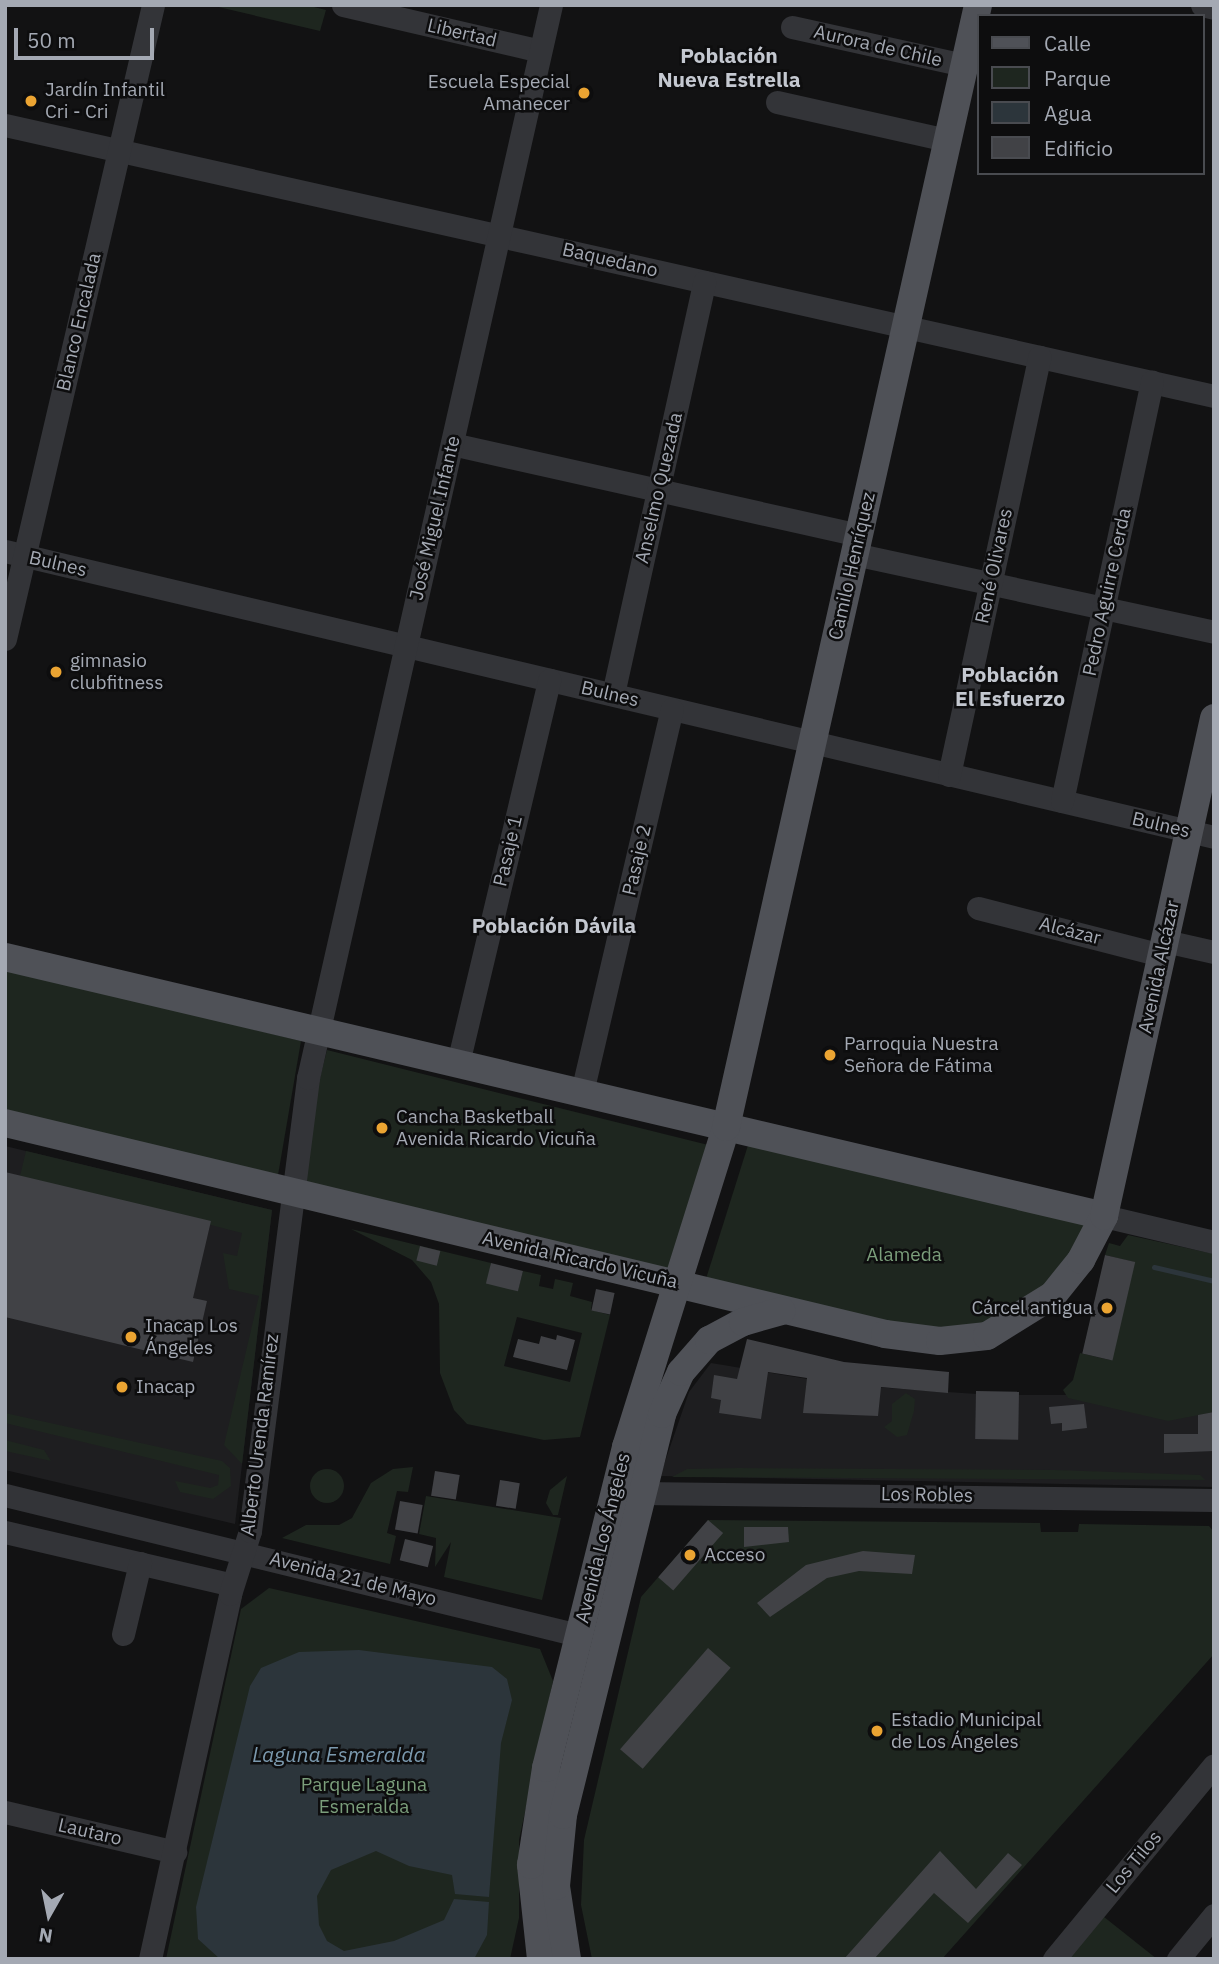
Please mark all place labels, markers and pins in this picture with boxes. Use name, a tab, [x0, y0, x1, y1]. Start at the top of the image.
place label: Escuela Especial Amanecer	[428, 71, 570, 115]
place label: Jardín Infantil Cri - Cri	[45, 79, 165, 123]
marker: Escuela Especial Amanecer	[576, 85, 592, 101]
marker: Jardín Infantil Cri - Cri	[23, 93, 39, 109]
place label: gimnasio clubfitness	[70, 650, 163, 694]
marker: gimnasio clubfitness	[48, 664, 64, 680]
place label: Parroquia Nuestra Señora de Fátima	[844, 1033, 999, 1077]
marker: Parroquia Nuestra Señora de Fátima	[822, 1047, 838, 1063]
place label: Cancha Basketball Avenida Ricardo Vicuña	[396, 1106, 596, 1150]
marker: Cancha Basketball Avenida Ricardo Vicuña	[374, 1120, 390, 1136]
place label: Cárcel antigua	[971, 1297, 1093, 1319]
marker: Cárcel antigua	[1099, 1300, 1115, 1316]
place label: Inacap Los Ángeles	[145, 1315, 238, 1359]
marker: Inacap Los Ángeles	[123, 1329, 139, 1345]
place label: Inacap	[136, 1376, 195, 1398]
marker: Inacap	[114, 1379, 130, 1395]
place label: Acceso	[704, 1544, 765, 1566]
marker: Acceso	[682, 1547, 698, 1563]
place label: Estadio Municipal de Los Ángeles	[891, 1709, 1041, 1753]
marker: Estadio Municipal de Los Ángeles	[869, 1723, 885, 1739]

